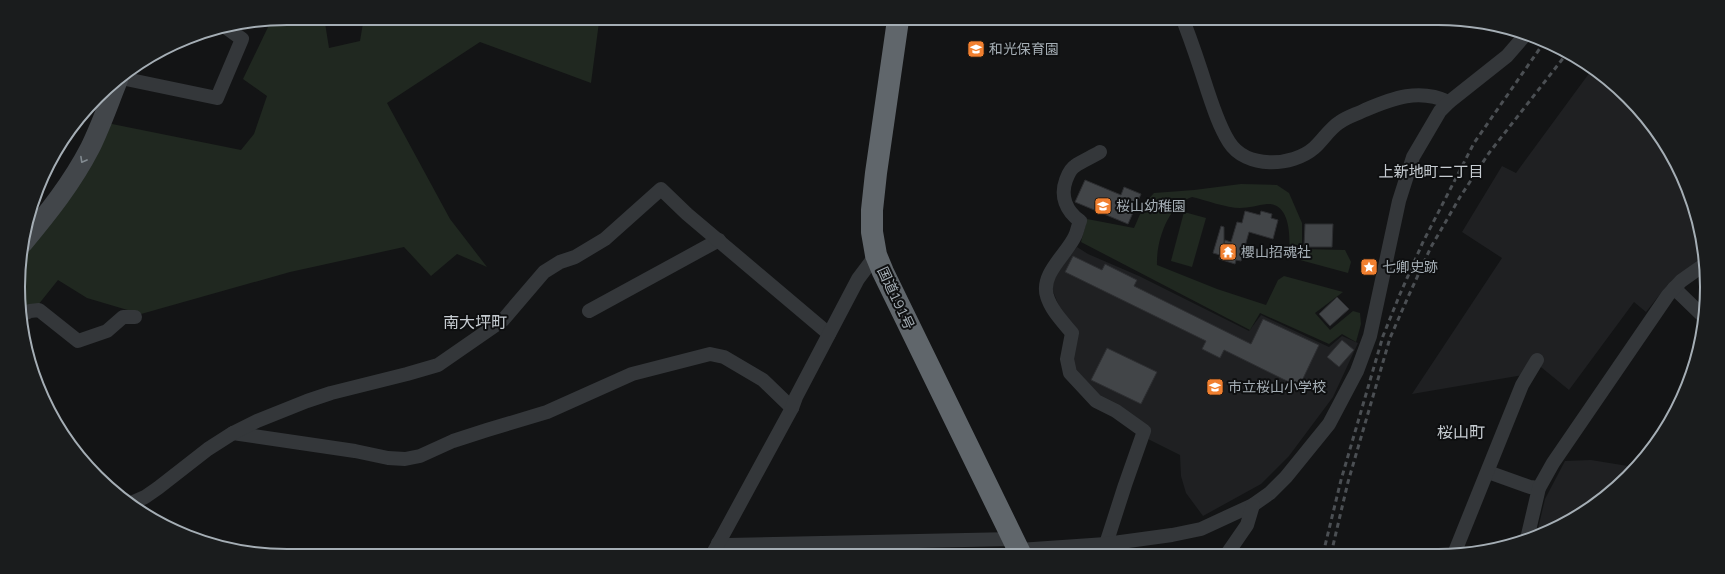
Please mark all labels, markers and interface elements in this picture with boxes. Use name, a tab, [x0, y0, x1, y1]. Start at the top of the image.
school or university icon: 和光保育園	[966, 39, 986, 59]
place label: 和光保育園	[989, 40, 1059, 58]
one-way arrow	[81, 155, 88, 163]
district label: 上新地町二丁目	[1378, 162, 1484, 181]
school or university icon: 桜山幼稚園	[1093, 196, 1113, 216]
place label: 桜山幼稚園	[1116, 197, 1186, 215]
temple icon: 櫻山招魂社	[1218, 242, 1238, 262]
place label: 櫻山招魂社	[1241, 243, 1311, 261]
place icon: 七卿史跡	[1359, 257, 1379, 277]
place label: 七卿史跡	[1382, 258, 1438, 276]
street label: 国道191号	[874, 264, 918, 332]
district label: 南大坪町	[443, 312, 507, 332]
school or university icon: 市立桜山小学校	[1205, 377, 1225, 397]
place label: 市立桜山小学校	[1228, 378, 1326, 396]
district label: 桜山町	[1437, 422, 1485, 442]

